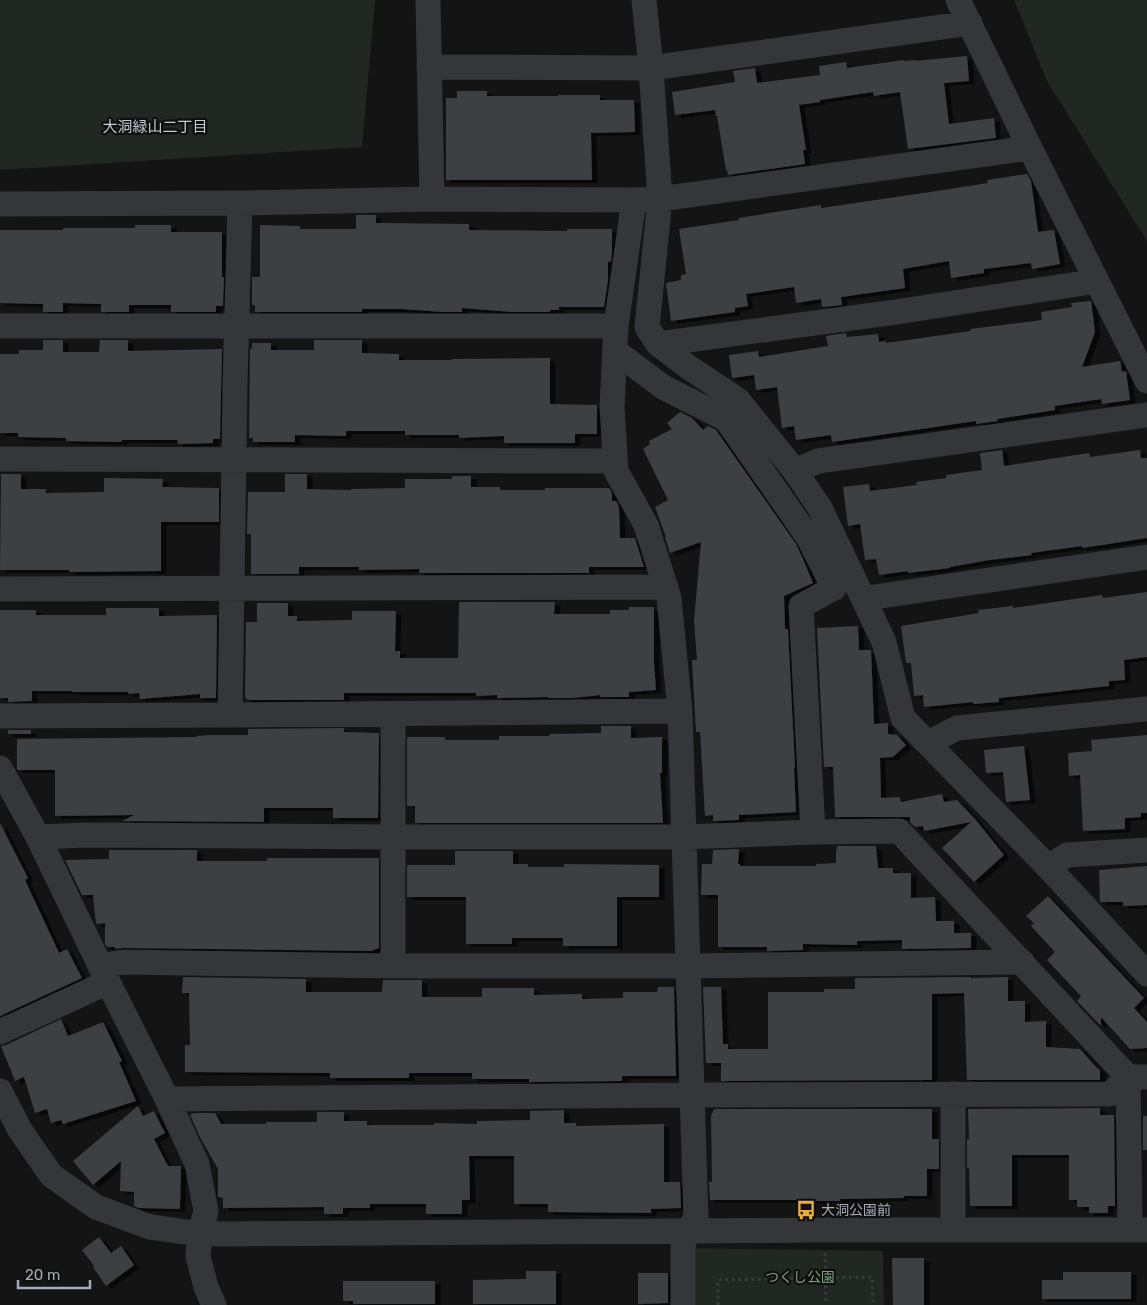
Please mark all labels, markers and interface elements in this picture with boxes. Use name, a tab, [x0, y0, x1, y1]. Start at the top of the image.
district label: 大洞緑山二丁目	[102, 118, 208, 136]
bus stop icon: 大洞公園前	[795, 1199, 817, 1221]
place label: 大洞公園前	[821, 1202, 891, 1219]
scale bar	[18, 1258, 90, 1290]
text: 20 m	[25, 1266, 60, 1284]
park label: つくし公園	[765, 1269, 835, 1286]

